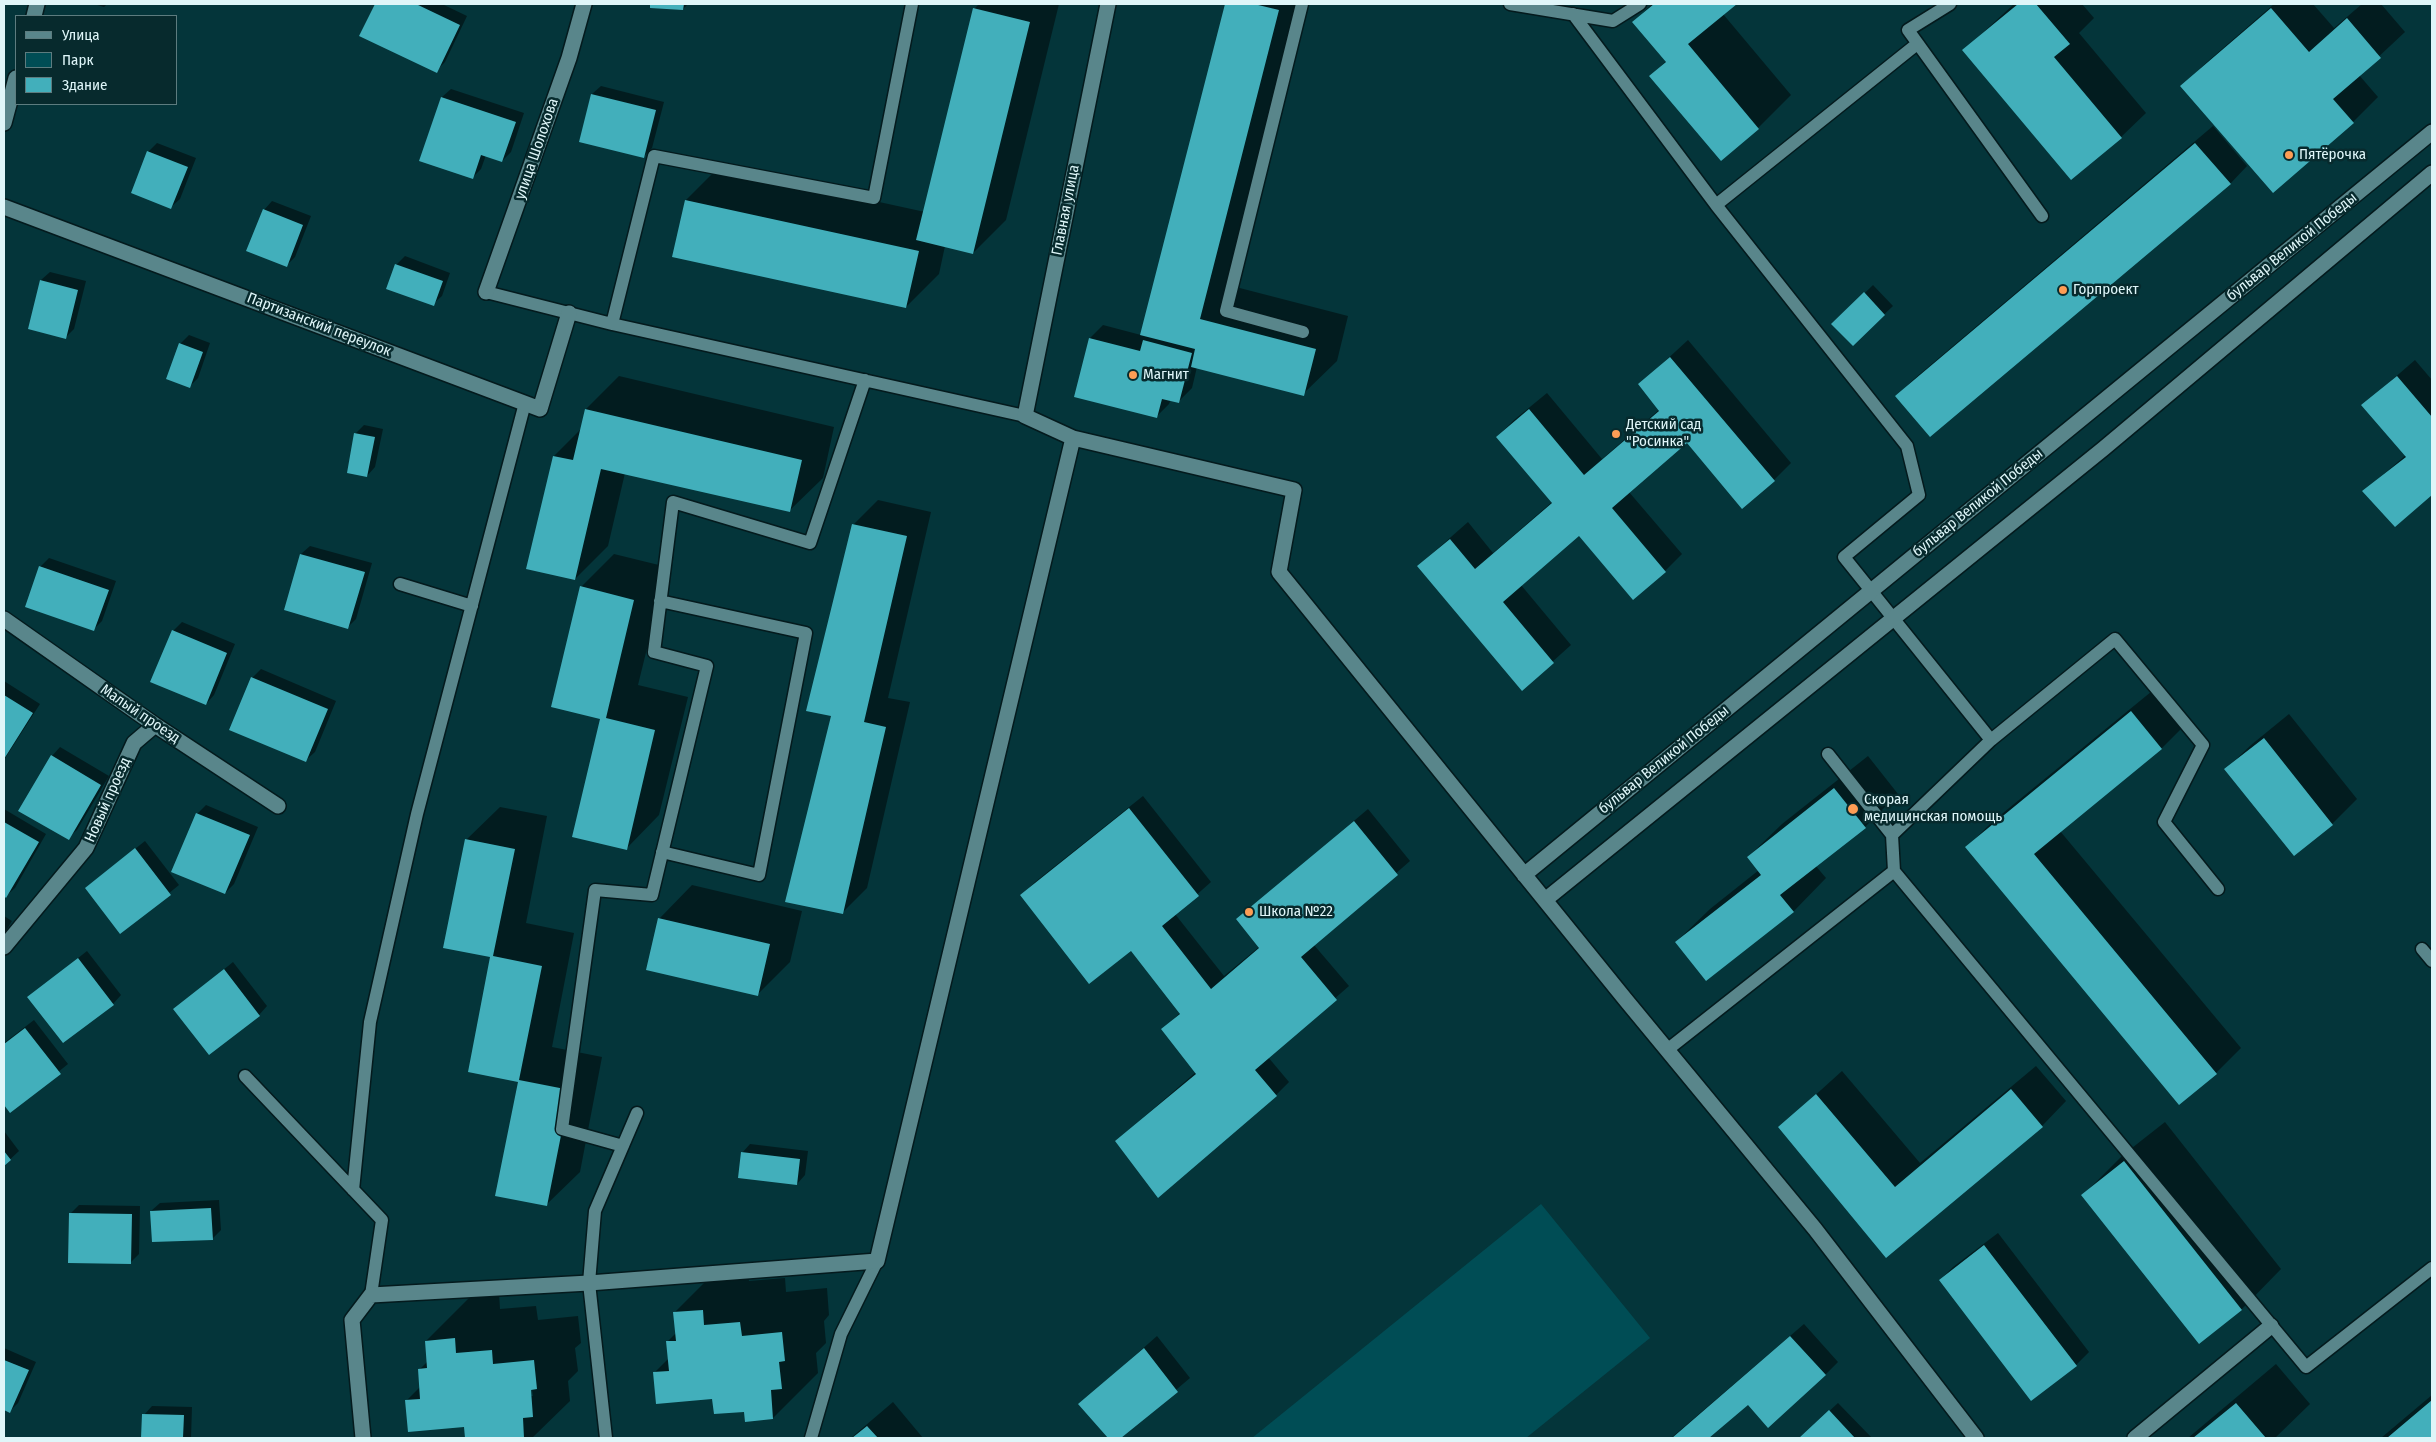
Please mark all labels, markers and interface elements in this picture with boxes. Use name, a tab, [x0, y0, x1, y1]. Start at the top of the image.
legend	[15, 15, 178, 105]
text: Улица	[62, 26, 100, 44]
text: Парк	[62, 51, 93, 69]
text: Здание	[62, 76, 108, 94]
street label: улица Шолохова	[511, 96, 563, 202]
place label: Пятёрочка	[2299, 146, 2366, 164]
marker: Пятёрочка	[2283, 149, 2295, 161]
street label: Главная улица	[1048, 163, 1084, 257]
street label: бульвар Великой Победы	[2223, 189, 2361, 305]
place label: Горпроект	[2073, 281, 2139, 299]
marker: Горпроект	[2057, 284, 2069, 296]
street label: Партизанский переулок	[244, 289, 394, 361]
place label: Магнит	[1143, 366, 1189, 384]
marker: Магнит	[1127, 369, 1139, 381]
place label: Детский сад "Росинка"	[1626, 416, 1701, 451]
marker: Детский сад "Росинка"	[1610, 428, 1622, 440]
street label: бульвар Великой Победы	[1909, 445, 2047, 561]
street label: Малый проезд	[97, 681, 183, 747]
street label: бульвар Великой Победы	[1595, 702, 1733, 818]
street label: Новый проезд	[81, 755, 135, 845]
place label: Скорая медицинская помощь	[1864, 791, 2002, 826]
marker: Скорая медицинская помощь	[1846, 802, 1860, 816]
place label: Школа №22	[1259, 903, 1333, 921]
marker: Школа №22	[1243, 906, 1255, 918]

